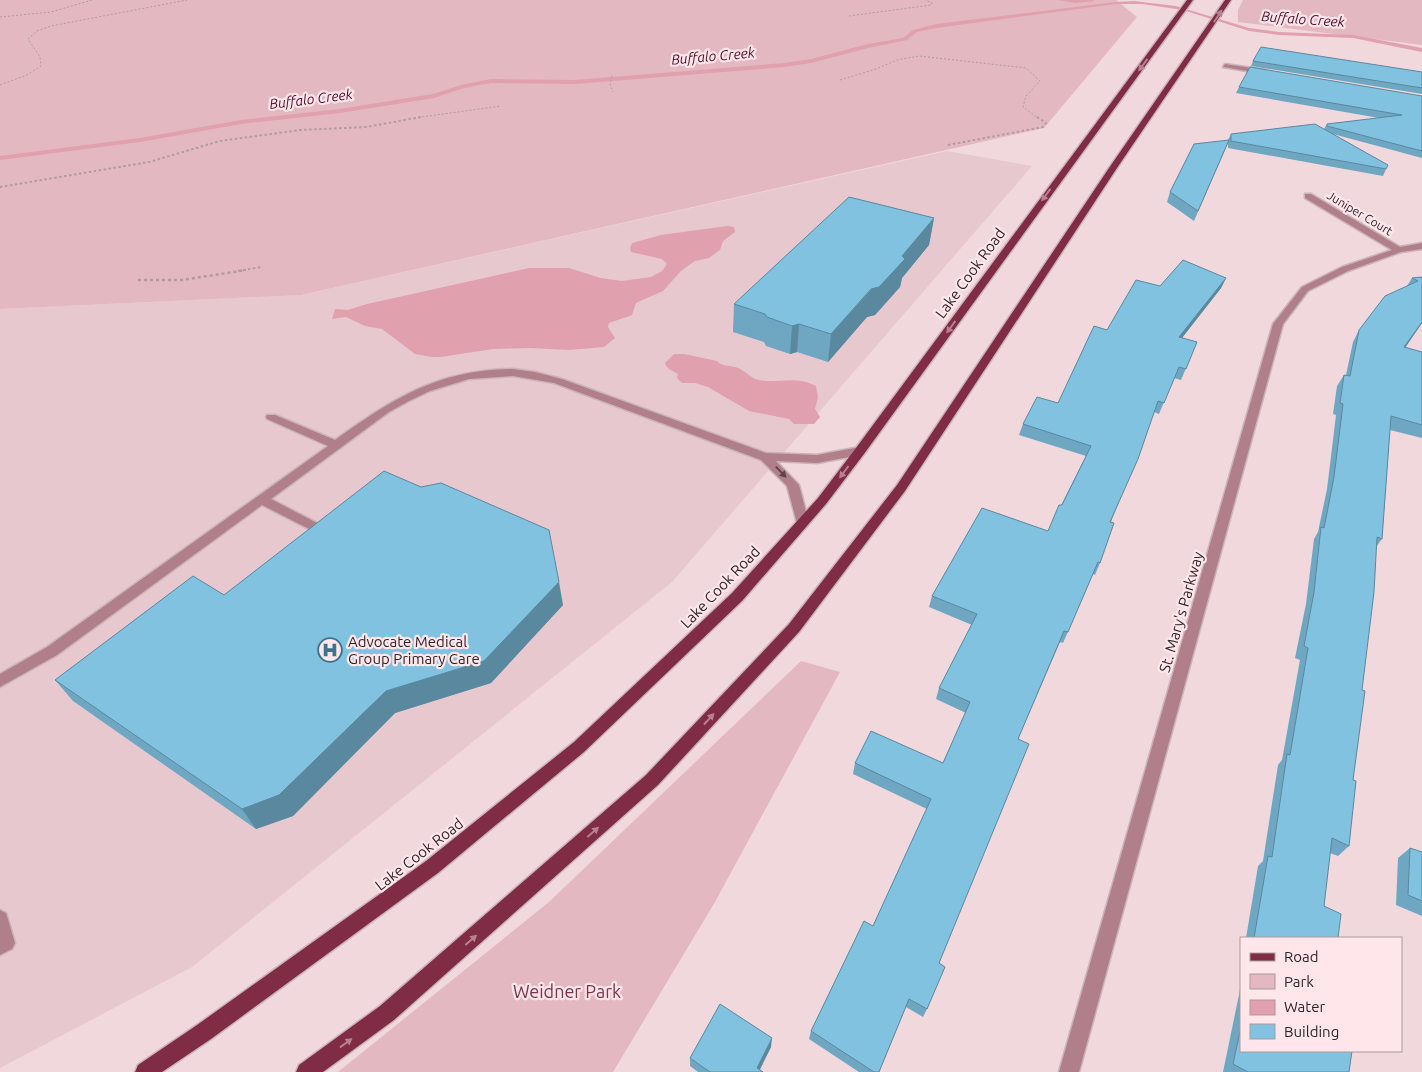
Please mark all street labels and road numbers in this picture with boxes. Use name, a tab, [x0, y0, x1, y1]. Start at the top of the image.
street label: Juniper Court	[1325, 188, 1395, 238]
street label: Lake Cook Road	[932, 225, 1008, 321]
street label: Lake Cook Road	[677, 543, 763, 631]
street label: St. Mary's Parkway	[1156, 550, 1206, 674]
street label: Lake Cook Road	[372, 814, 466, 894]

